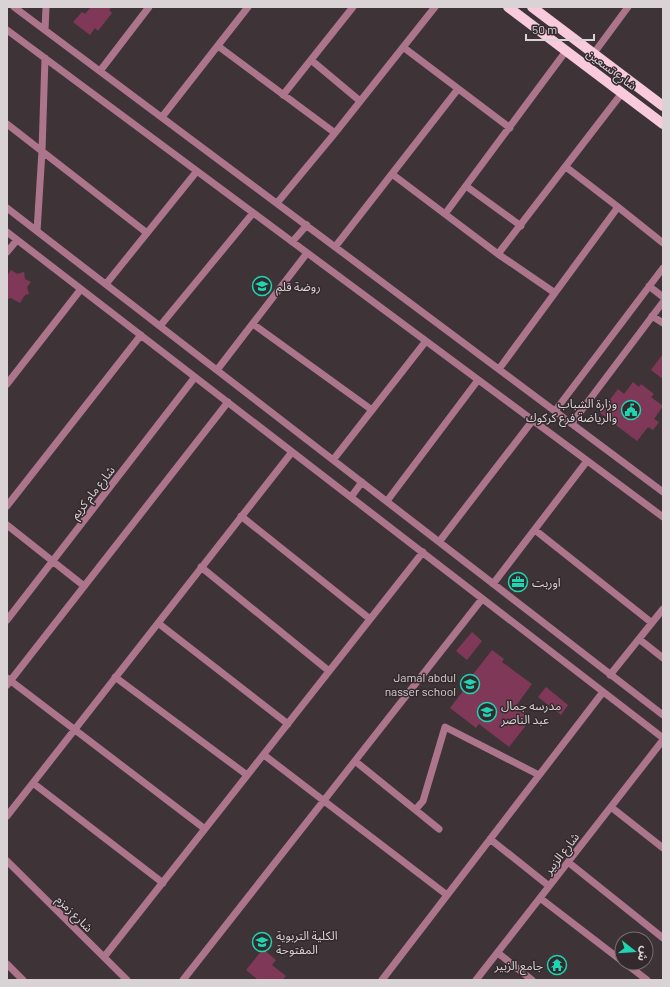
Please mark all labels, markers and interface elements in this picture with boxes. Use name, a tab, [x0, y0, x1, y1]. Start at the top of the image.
scale bar	[526, 16, 594, 42]
text: 50 m	[532, 22, 557, 36]
street label: شارع تسعين	[582, 46, 640, 95]
school or university icon: روضة قلم	[251, 275, 273, 297]
place label: روضة قلم	[276, 279, 321, 296]
place label: وزارة الشباب والرياضة فرع كركوك	[526, 396, 617, 427]
public building icon: وزارة الشباب والرياضة فرع كركوك	[620, 399, 642, 421]
street label: شارع مام كريم	[67, 463, 119, 523]
office icon: اوربت	[507, 571, 529, 593]
place label: اوربت	[532, 575, 561, 590]
place label: Jamal abdul nasser school	[385, 670, 456, 698]
school or university icon: Jamal abdul nasser school	[459, 673, 481, 695]
place label: مدرسه جمال عبد الناصر	[500, 698, 561, 727]
school or university icon: مدرسه جمال عبد الناصر	[476, 701, 498, 723]
street label: شارع الزبير	[540, 830, 584, 879]
street label: شارع زمزم	[52, 892, 96, 936]
place label: الكلية التربوية المفتوحة	[276, 928, 338, 957]
school or university icon: الكلية التربوية المفتوحة	[251, 931, 273, 953]
north arrow	[614, 931, 654, 971]
text: ش	[635, 945, 652, 963]
temple icon: جامع الزبير	[546, 954, 568, 976]
place label: جامع الزبير	[494, 958, 543, 975]

